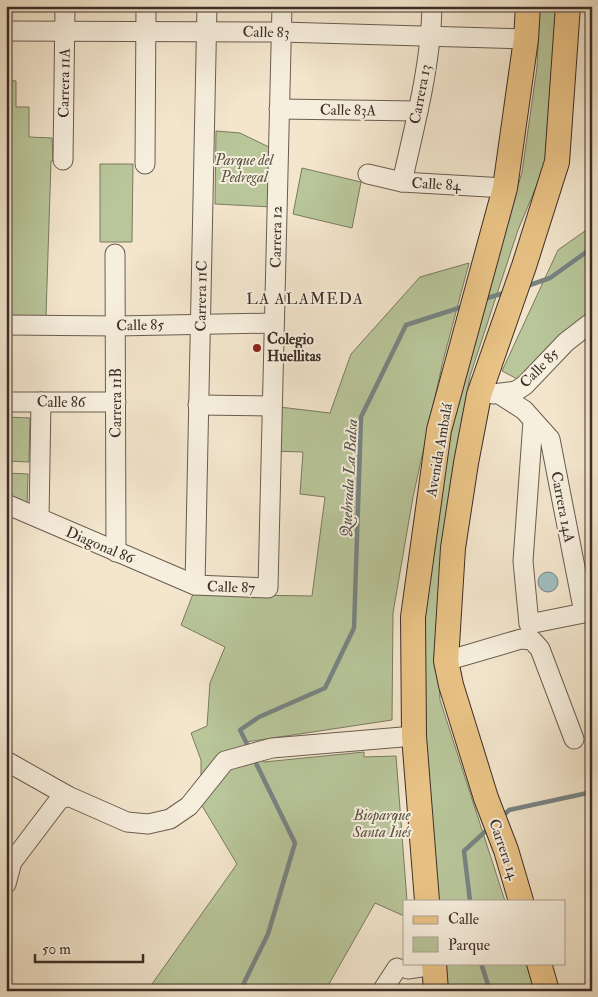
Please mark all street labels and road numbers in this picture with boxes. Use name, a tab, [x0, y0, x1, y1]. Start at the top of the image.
street label: Calle 83	[242, 23, 290, 42]
street label: Carrera 11A	[54, 48, 75, 118]
street label: Carrera 13	[405, 63, 436, 126]
street label: Calle 83A	[320, 101, 377, 120]
street label: Calle 84	[411, 174, 462, 195]
street label: Carrera 12	[266, 205, 287, 268]
street label: Carrera 11C	[191, 260, 212, 332]
street label: Calle 85	[116, 316, 164, 335]
street label: Calle 85	[516, 344, 563, 392]
street label: Carrera 11B	[107, 368, 126, 438]
street label: Calle 86	[37, 393, 87, 412]
street label: Avenida Ambalá	[422, 401, 457, 499]
street label: Carrera 14A	[546, 470, 579, 545]
street label: Diagonal 86	[63, 523, 138, 569]
street label: Calle 87	[207, 577, 255, 598]
street label: Carrera 14	[484, 816, 523, 883]

